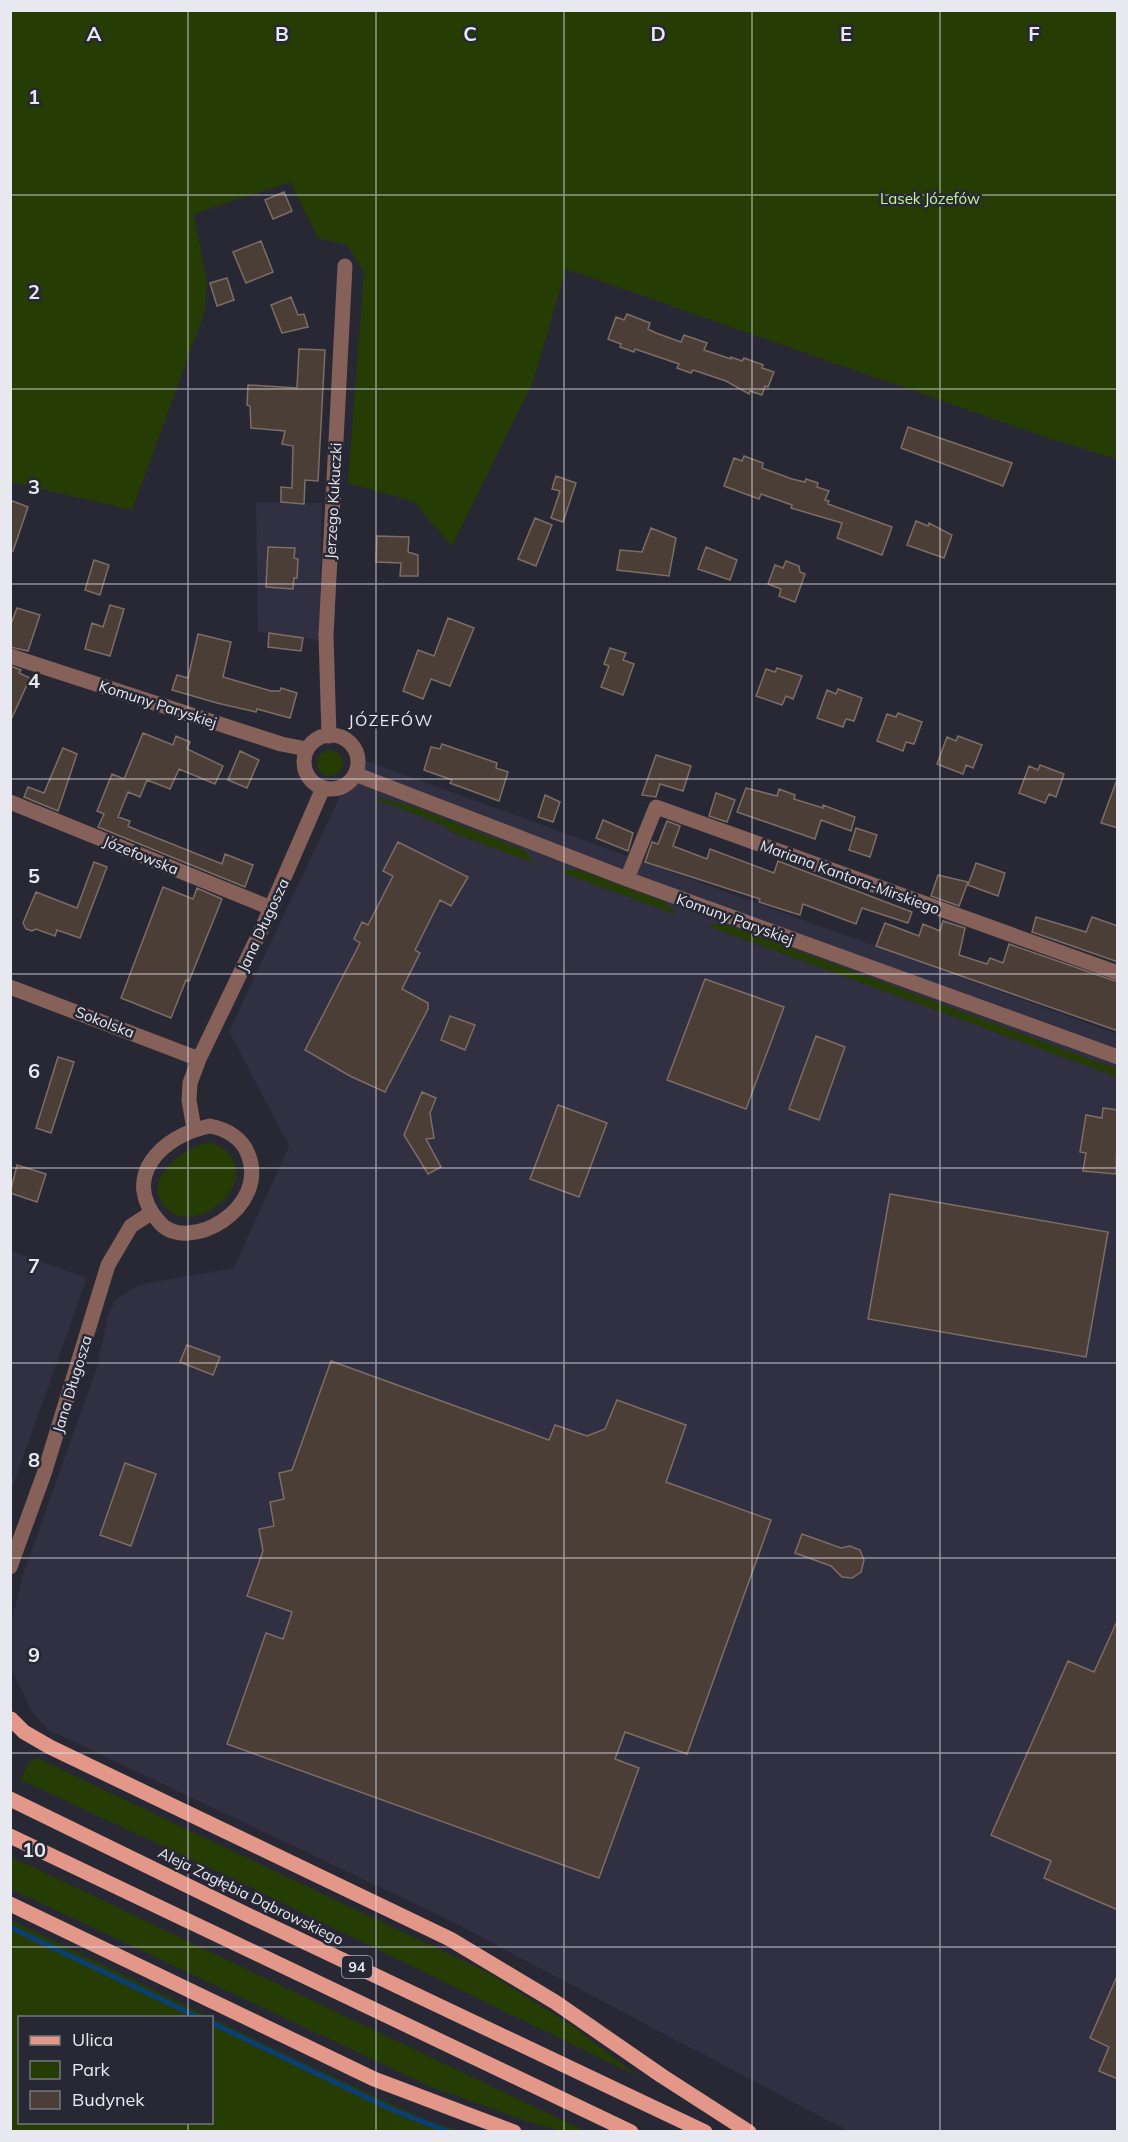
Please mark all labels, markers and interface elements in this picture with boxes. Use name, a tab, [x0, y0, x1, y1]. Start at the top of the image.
text: A	[87, 21, 102, 46]
text: B	[275, 21, 289, 46]
text: C	[463, 21, 477, 46]
text: D	[650, 21, 666, 46]
text: E	[840, 21, 852, 46]
text: F	[1028, 21, 1040, 46]
text: 1	[28, 84, 40, 109]
park label: Lasek Józefów	[880, 189, 980, 208]
text: 2	[28, 279, 40, 304]
street label: Jerzego Kukuczki	[320, 442, 346, 560]
text: 3	[28, 474, 40, 499]
text: 4	[28, 668, 40, 693]
street label: Komuny Paryskiej	[97, 676, 219, 732]
district label: JÓZEFÓW	[348, 710, 434, 730]
street label: Józefowska	[101, 831, 181, 879]
street label: Mariana Kantora-Mirskiego	[758, 836, 942, 918]
text: 5	[28, 863, 40, 888]
street label: Jana Długosza	[233, 875, 293, 975]
street label: Komuny Paryskiej	[674, 889, 796, 949]
street label: Sokolska	[73, 1002, 137, 1042]
text: 6	[28, 1058, 40, 1083]
text: 7	[28, 1253, 40, 1278]
street label: Jana Długosza	[48, 1333, 96, 1435]
text: 8	[28, 1447, 40, 1472]
text: 9	[28, 1642, 40, 1667]
text: 10	[22, 1837, 46, 1862]
street label: Aleja Zagłębia Dąbrowskiego	[155, 1843, 347, 1949]
road number: 94	[342, 1956, 372, 1978]
legend	[18, 2016, 213, 2124]
text: Ulica	[72, 2028, 113, 2051]
text: Park	[72, 2058, 111, 2081]
text: Budynek	[72, 2088, 145, 2111]

